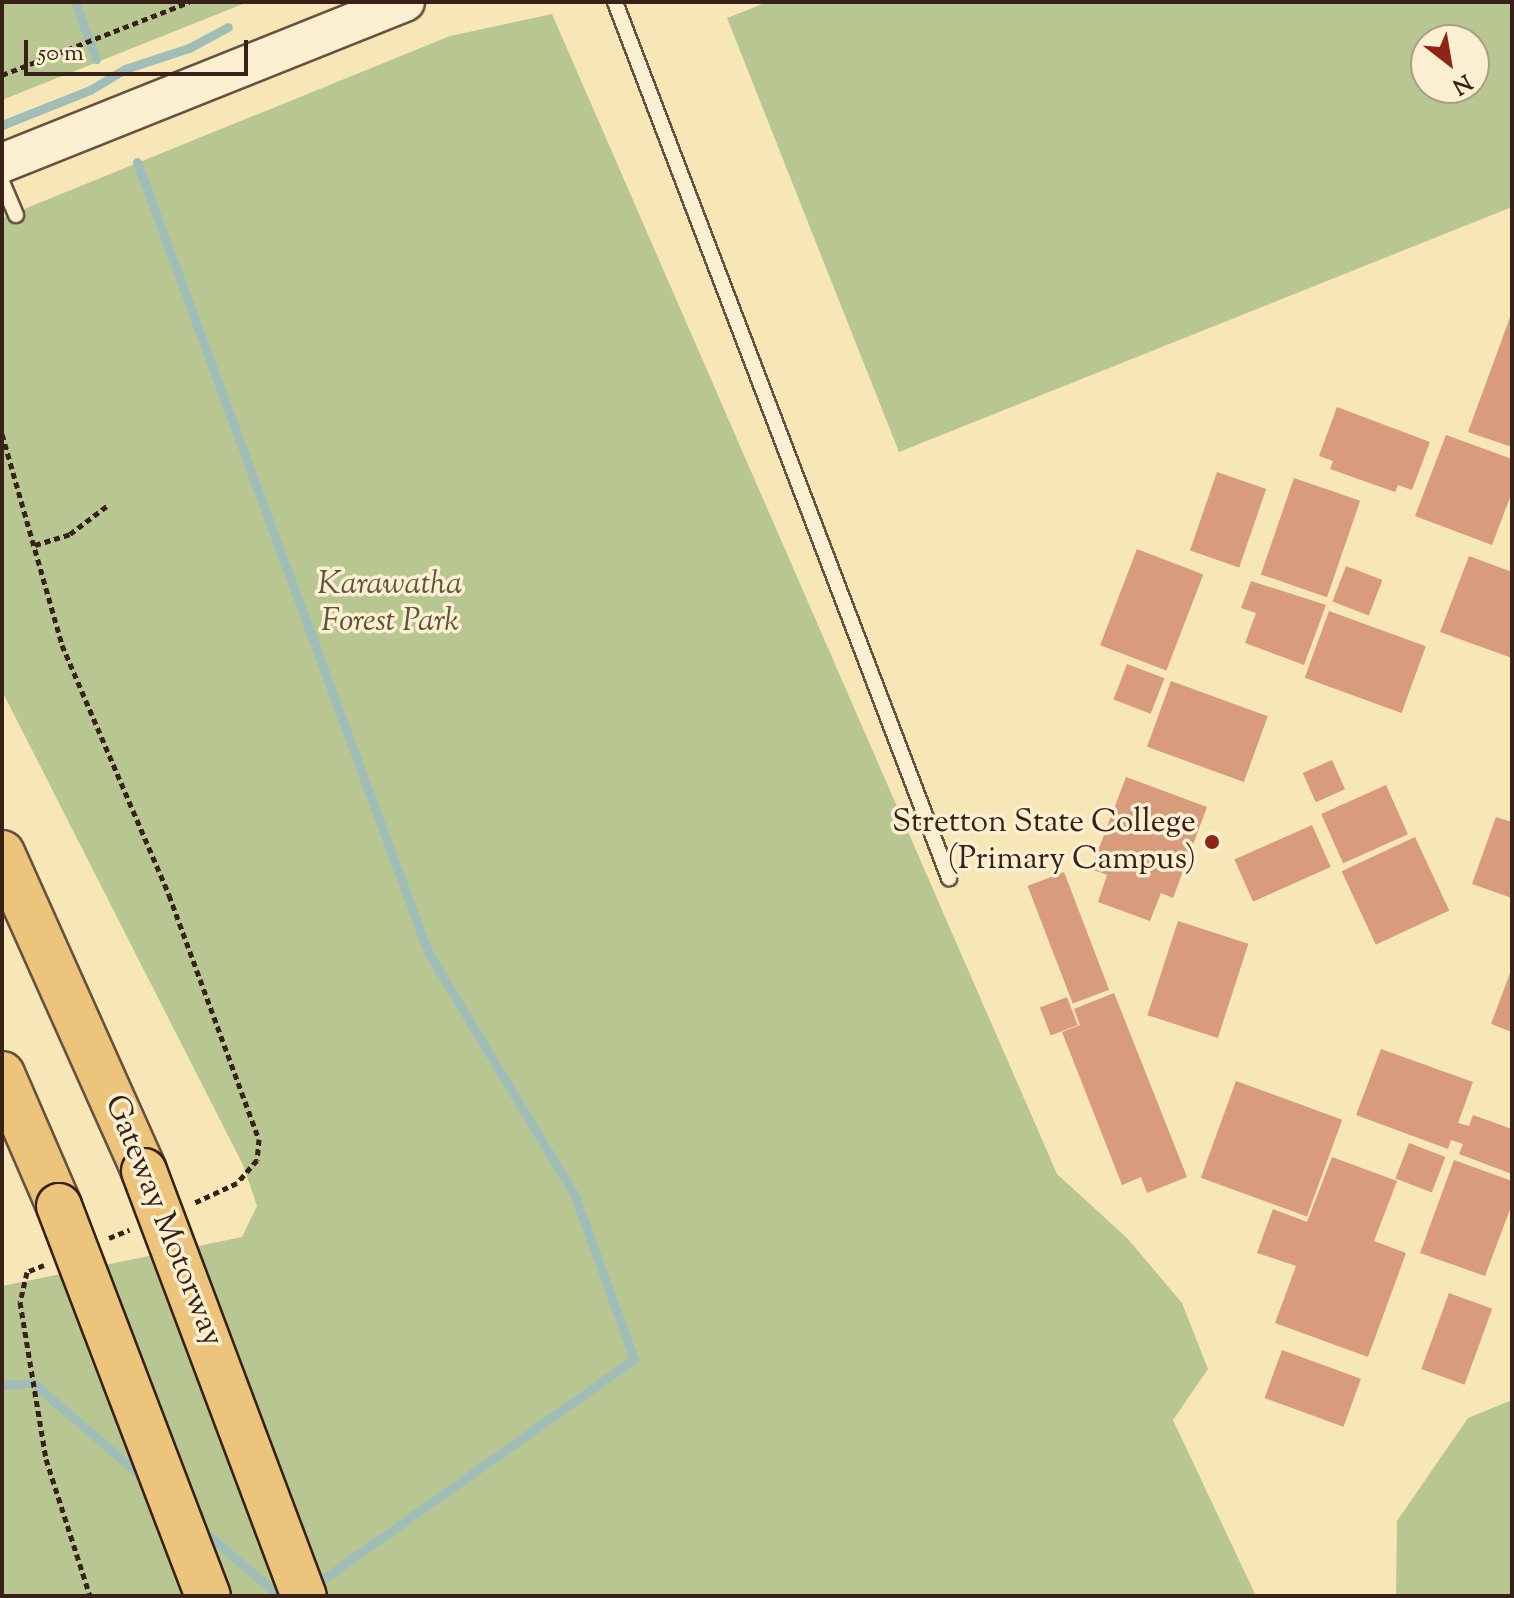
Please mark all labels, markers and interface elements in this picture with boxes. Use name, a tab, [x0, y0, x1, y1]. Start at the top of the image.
scale bar	[28, 24, 252, 74]
north arrow	[1410, 24, 1490, 104]
text: 50 m	[38, 37, 84, 71]
text: N	[1446, 65, 1477, 101]
park label: Karawatha Forest Park	[318, 567, 462, 642]
place label: Stretton State College (Primary Campus)	[892, 805, 1196, 880]
marker: Stretton State College (Primary Campus)	[1203, 833, 1221, 851]
street label: Gateway Motorway	[95, 1090, 231, 1352]

